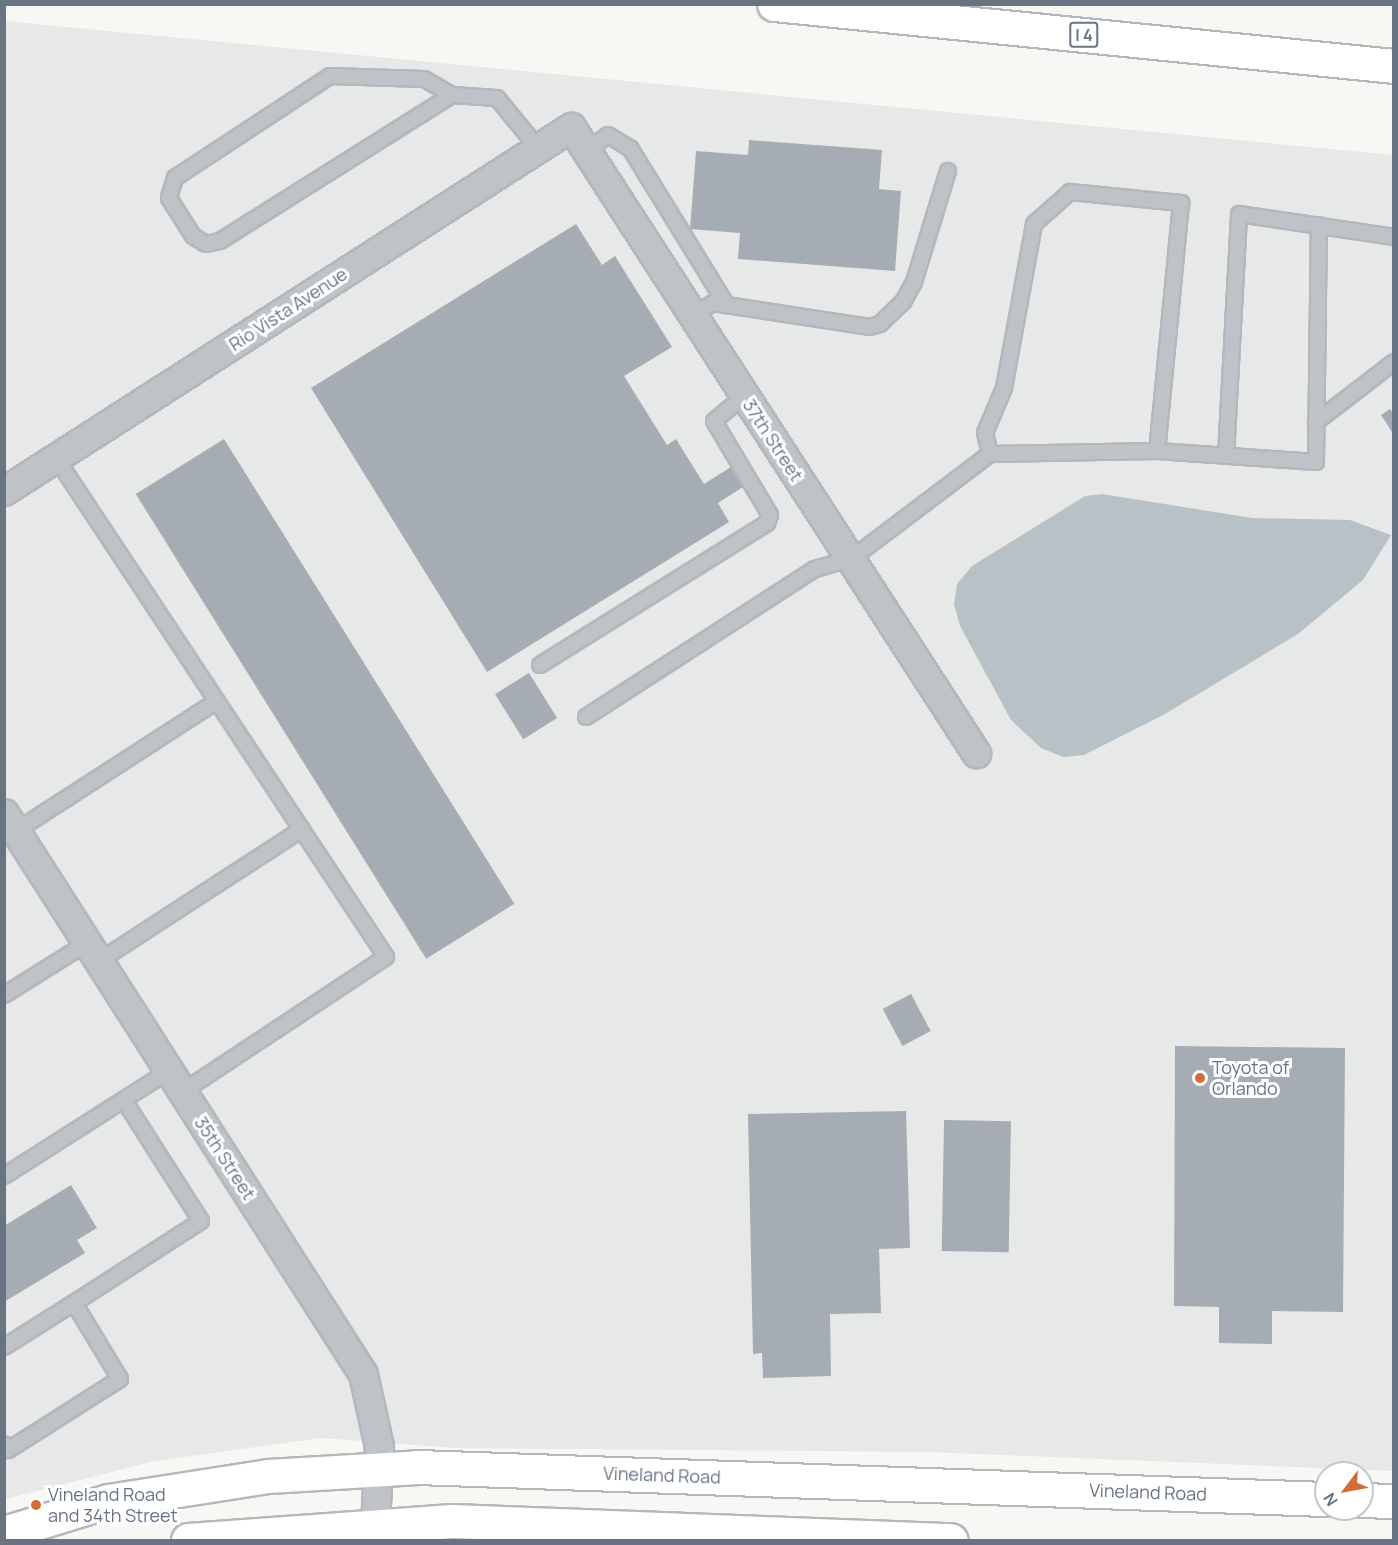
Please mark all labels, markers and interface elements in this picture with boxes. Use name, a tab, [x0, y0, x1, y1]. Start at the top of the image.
road number: I 4	[1069, 22, 1099, 48]
street label: Rio Vista Avenue	[225, 263, 351, 355]
street label: 37th Street	[739, 395, 807, 485]
place label: Toyota of Orlando	[1212, 1057, 1289, 1100]
marker: Toyota of Orlando	[1193, 1071, 1207, 1085]
street label: 35th Street	[190, 1112, 260, 1204]
north arrow	[1314, 1461, 1374, 1521]
street label: Vineland Road	[603, 1462, 721, 1488]
street label: Vineland Road	[1089, 1479, 1207, 1505]
place label: Vineland Road and 34th Street	[48, 1484, 178, 1526]
text: N	[1318, 1489, 1343, 1510]
marker: Vineland Road and 34th Street	[29, 1498, 43, 1512]

